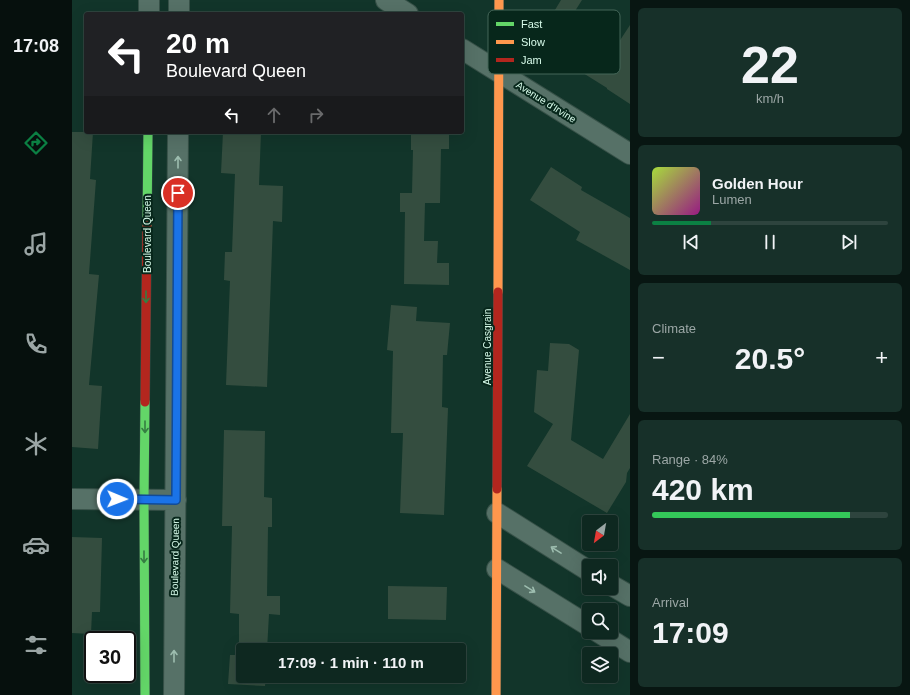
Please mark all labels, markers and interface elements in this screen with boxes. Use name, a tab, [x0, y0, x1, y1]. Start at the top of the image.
legend	[488, 10, 620, 74]
text: Fast	[521, 18, 542, 30]
icon: left	[100, 28, 152, 80]
text: 20 m	[166, 28, 230, 59]
text: 17:08	[13, 36, 59, 56]
text: Slow	[521, 36, 545, 48]
text: 22	[741, 36, 799, 94]
text: Jam	[521, 54, 542, 66]
text: Boulevard Queen	[166, 61, 306, 81]
street label: Avenue d'Irvine	[514, 79, 578, 125]
text: km/h	[756, 91, 784, 106]
icon: left	[221, 104, 243, 126]
icon: ahead	[263, 104, 285, 126]
icon: right	[305, 104, 327, 126]
icon: directions	[22, 129, 50, 157]
one-way arrow	[174, 156, 182, 169]
text: Golden Hour	[712, 175, 803, 192]
pin	[161, 176, 195, 210]
icon: arrive	[167, 182, 189, 204]
text: Lumen	[712, 192, 752, 207]
street label: Boulevard Queen	[142, 195, 153, 273]
icon: music	[22, 230, 50, 258]
icon: previous	[680, 231, 702, 253]
icon: pause	[759, 231, 781, 253]
icon: next	[838, 231, 860, 253]
one-way arrow	[142, 290, 150, 303]
street label: Avenue Casgrain	[482, 309, 493, 385]
text: Climate	[652, 321, 696, 336]
icon: phone	[22, 330, 50, 358]
text: 20.5°	[735, 342, 805, 375]
text: −	[652, 345, 665, 370]
text: +	[875, 345, 888, 370]
one-way arrow	[141, 420, 149, 433]
icon: climate	[22, 430, 50, 458]
text: Range · 84%	[652, 452, 728, 467]
text: 420 km	[652, 473, 754, 506]
position arrow	[96, 478, 138, 520]
north arrow	[582, 515, 618, 551]
map controls	[582, 515, 618, 683]
street label: Boulevard Queen	[169, 518, 181, 596]
icon: car	[22, 531, 50, 559]
one-way arrow	[551, 546, 562, 554]
one-way arrow	[140, 550, 148, 563]
button: sound	[582, 559, 618, 595]
one-way arrow	[524, 586, 536, 594]
text: Arrival	[652, 595, 689, 610]
button: search	[582, 603, 618, 639]
text: 17:09	[652, 616, 729, 649]
icon: filters	[22, 631, 50, 659]
speed limit sign: 30	[84, 631, 136, 683]
button: layers	[582, 647, 618, 683]
one-way arrow	[170, 650, 178, 663]
text: 17:09 · 1 min · 110 m	[278, 654, 424, 671]

